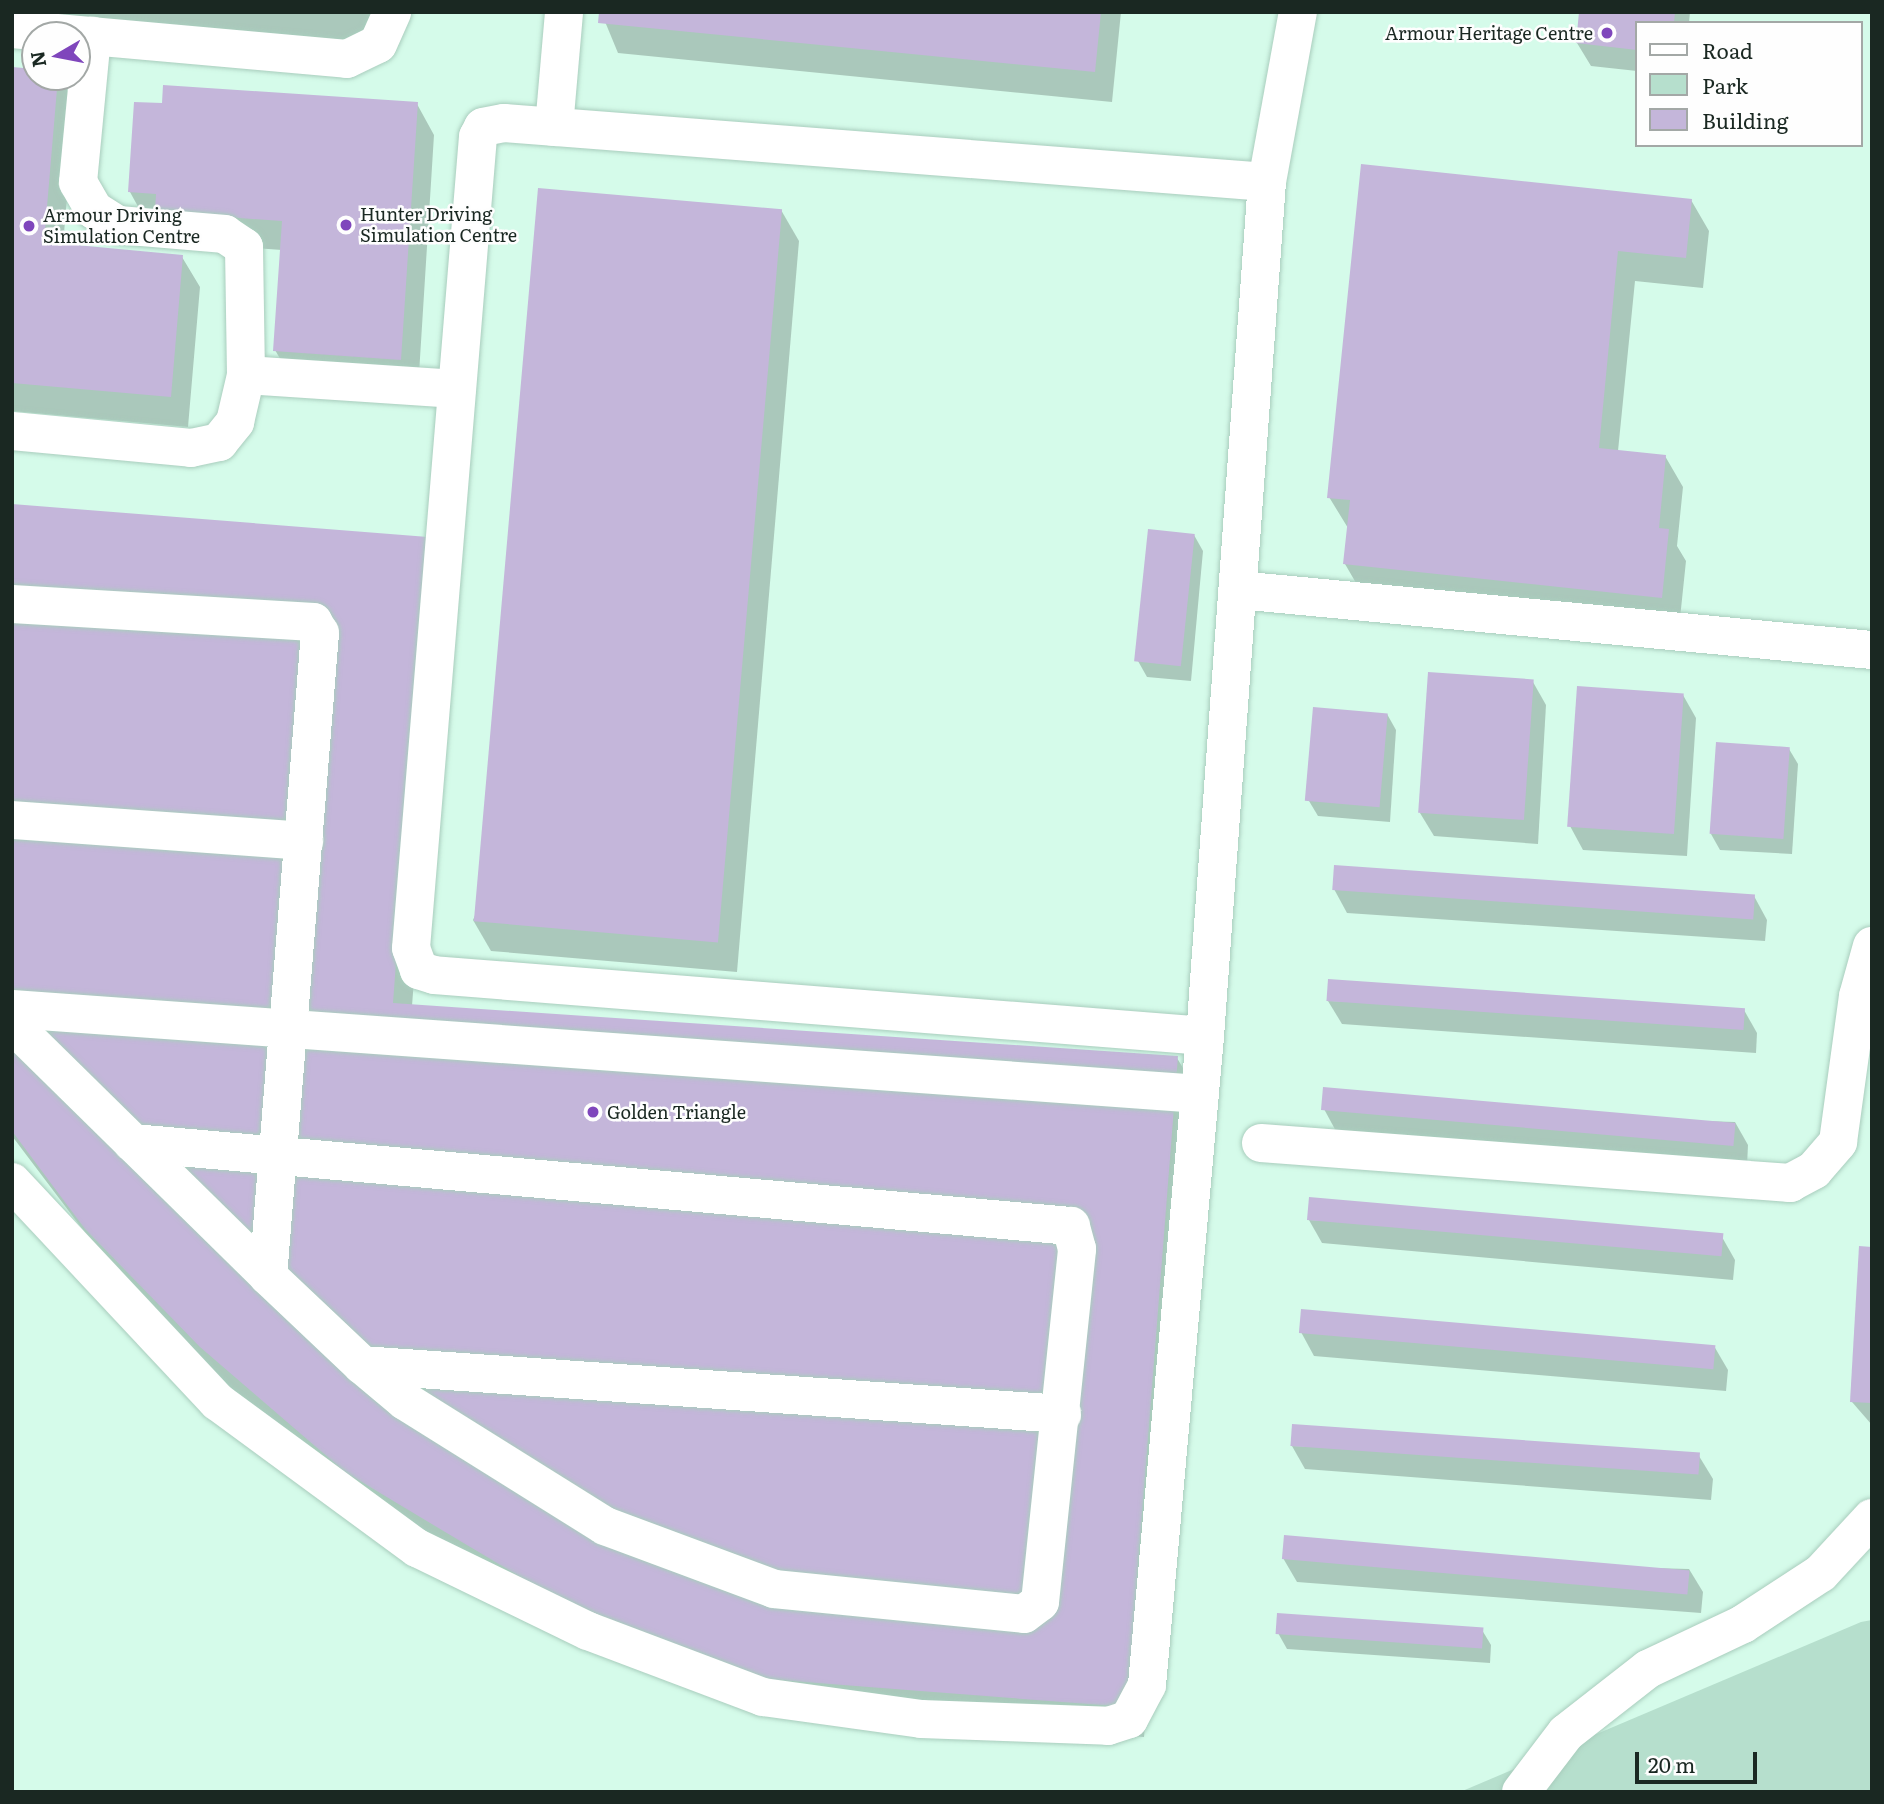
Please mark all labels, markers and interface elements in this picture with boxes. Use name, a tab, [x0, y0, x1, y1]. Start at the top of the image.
north arrow	[21, 21, 91, 91]
legend	[1636, 21, 1863, 147]
place label: Armour Heritage Centre	[1385, 22, 1593, 44]
marker: Armour Heritage Centre	[1599, 25, 1615, 41]
text: Road	[1702, 34, 1753, 65]
text: N	[22, 49, 52, 70]
text: Park	[1702, 69, 1748, 100]
text: Building	[1702, 104, 1788, 135]
place label: Hunter Driving Simulation Centre	[360, 204, 517, 246]
place label: Armour Driving Simulation Centre	[43, 205, 200, 248]
marker: Hunter Driving Simulation Centre	[338, 217, 354, 233]
marker: Armour Driving Simulation Centre	[21, 218, 37, 234]
place label: Golden Triangle	[607, 1101, 746, 1123]
marker: Golden Triangle	[585, 1104, 601, 1120]
scale bar	[1639, 1738, 1762, 1782]
text: 20 m	[1648, 1748, 1695, 1779]

